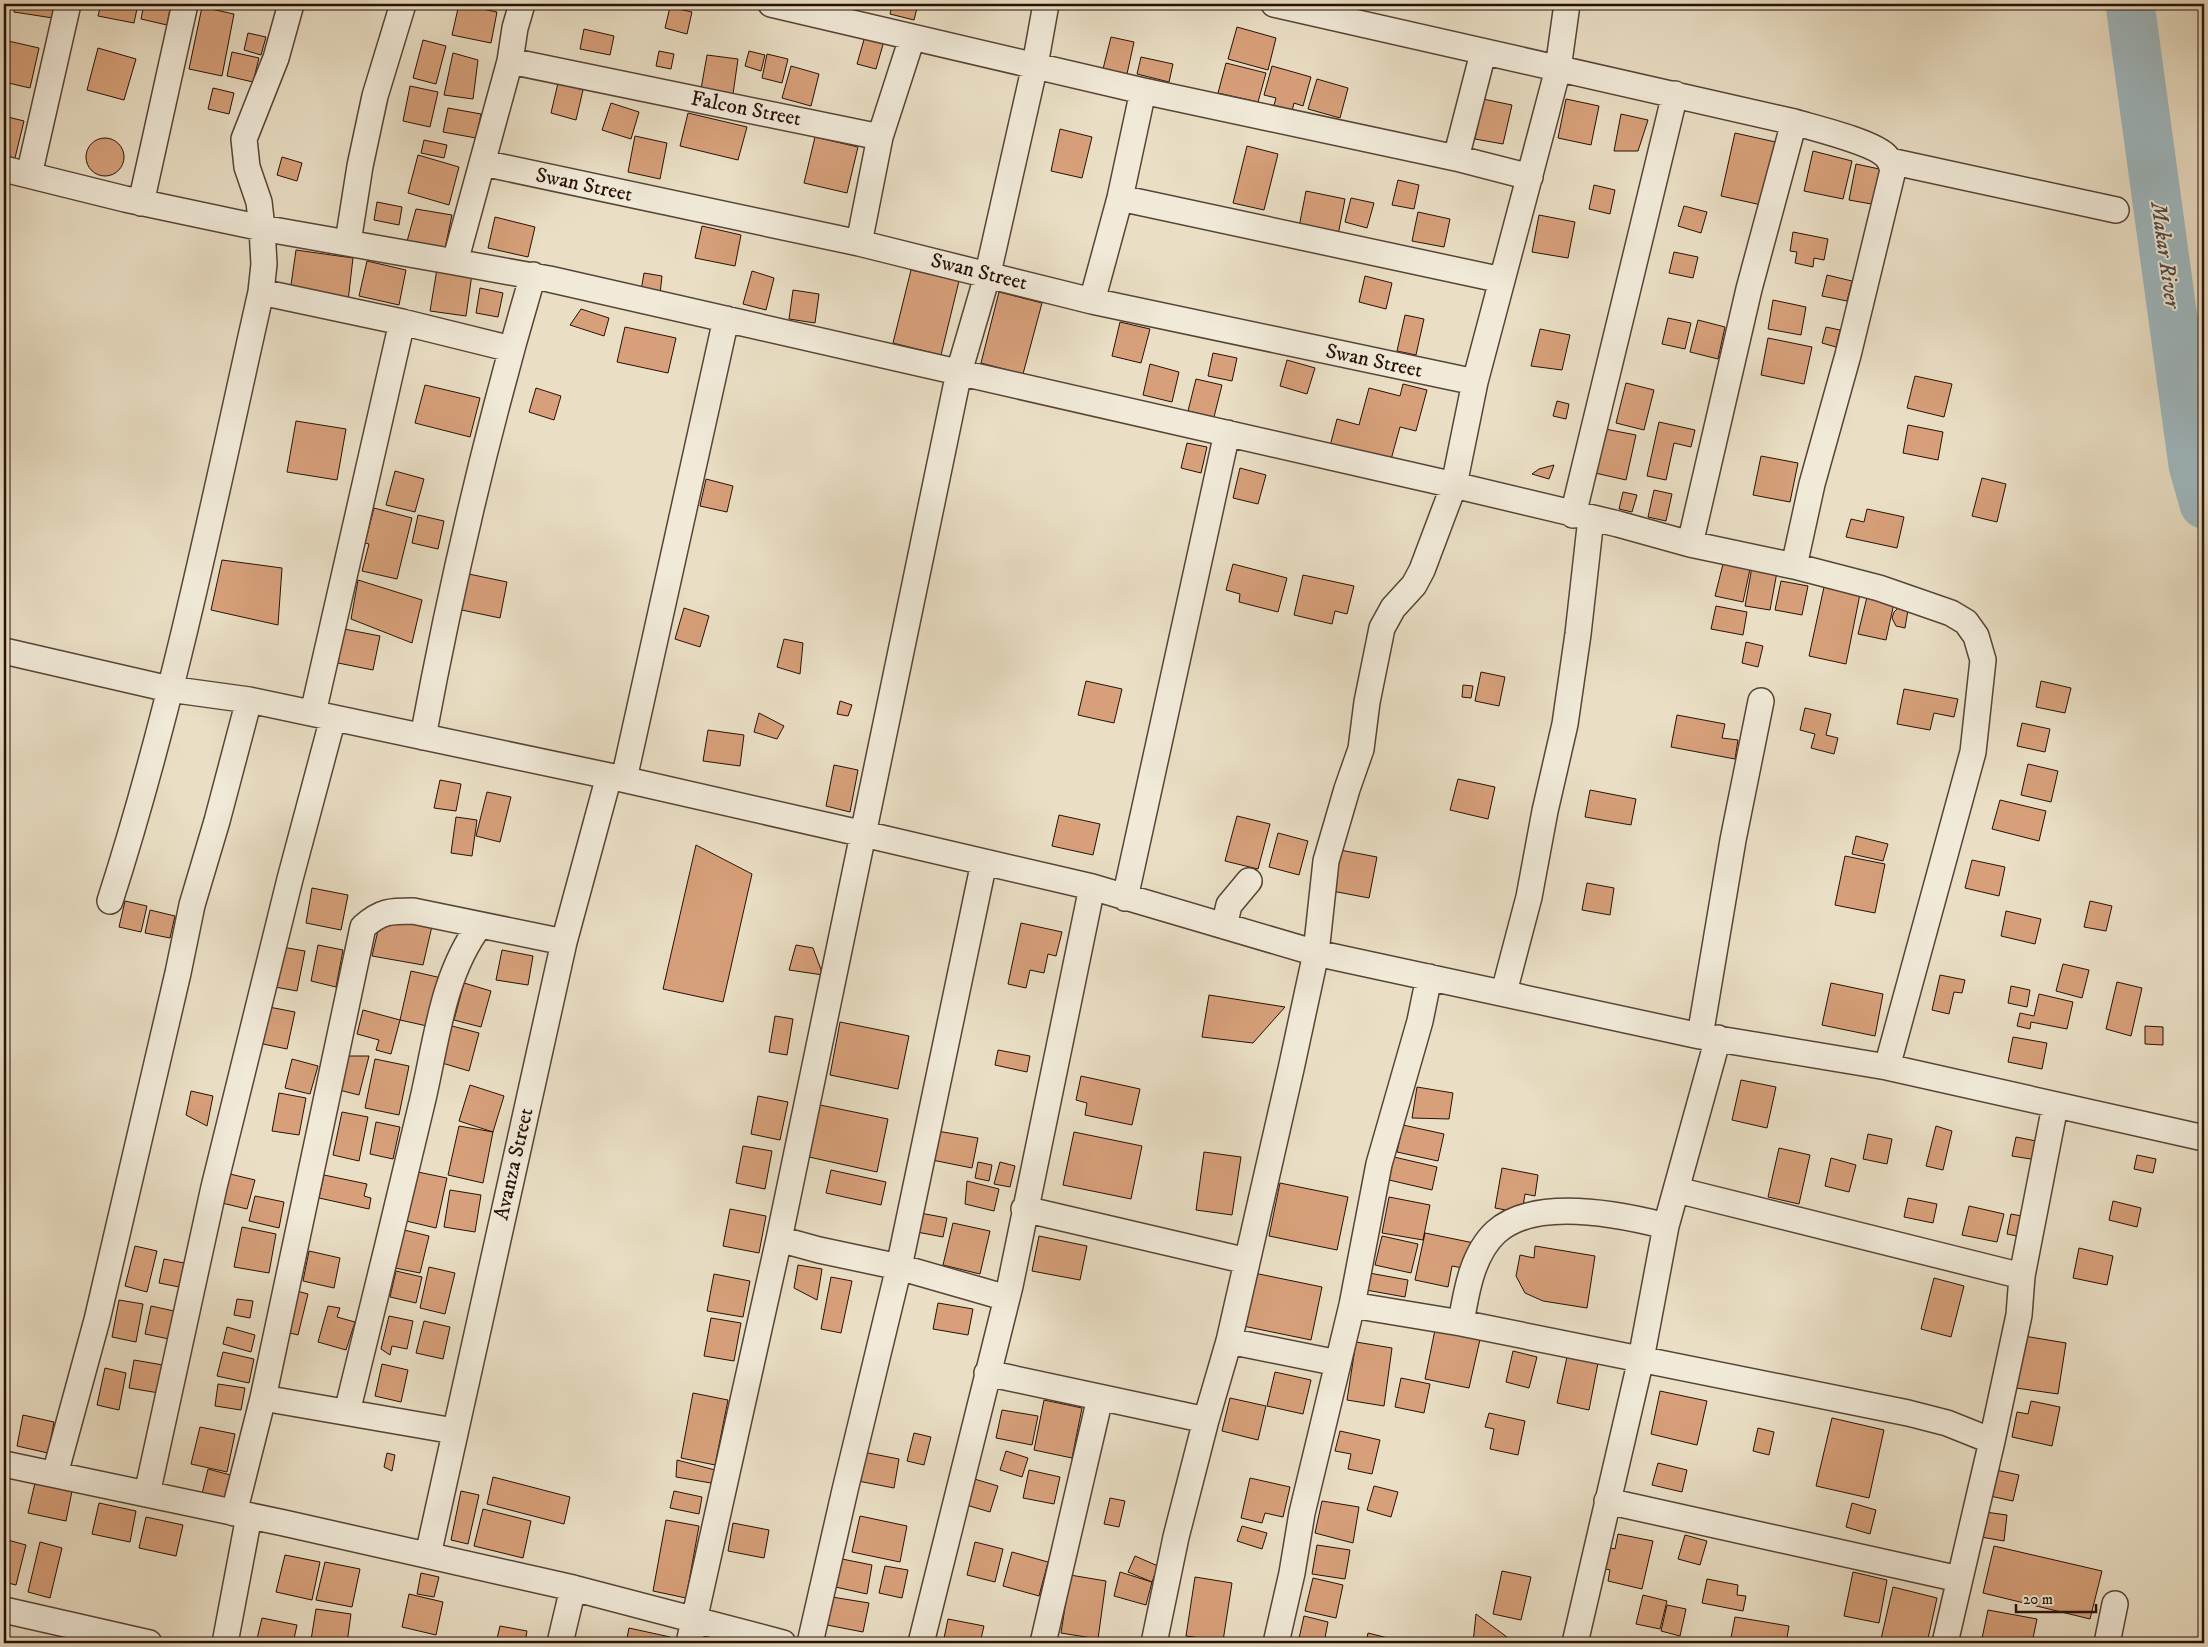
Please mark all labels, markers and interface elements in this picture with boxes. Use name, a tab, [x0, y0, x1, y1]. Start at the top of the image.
street label: Falcon Street	[689, 86, 804, 132]
street label: Swan Street	[533, 162, 635, 208]
water label: Makar River	[2144, 198, 2186, 312]
street label: Swan Street	[928, 247, 1030, 297]
street label: Swan Street	[1323, 338, 1425, 384]
street label: Avanza Street	[488, 1105, 540, 1223]
scale bar	[2016, 1582, 2096, 1614]
text: 20 m	[2023, 1590, 2053, 1609]

